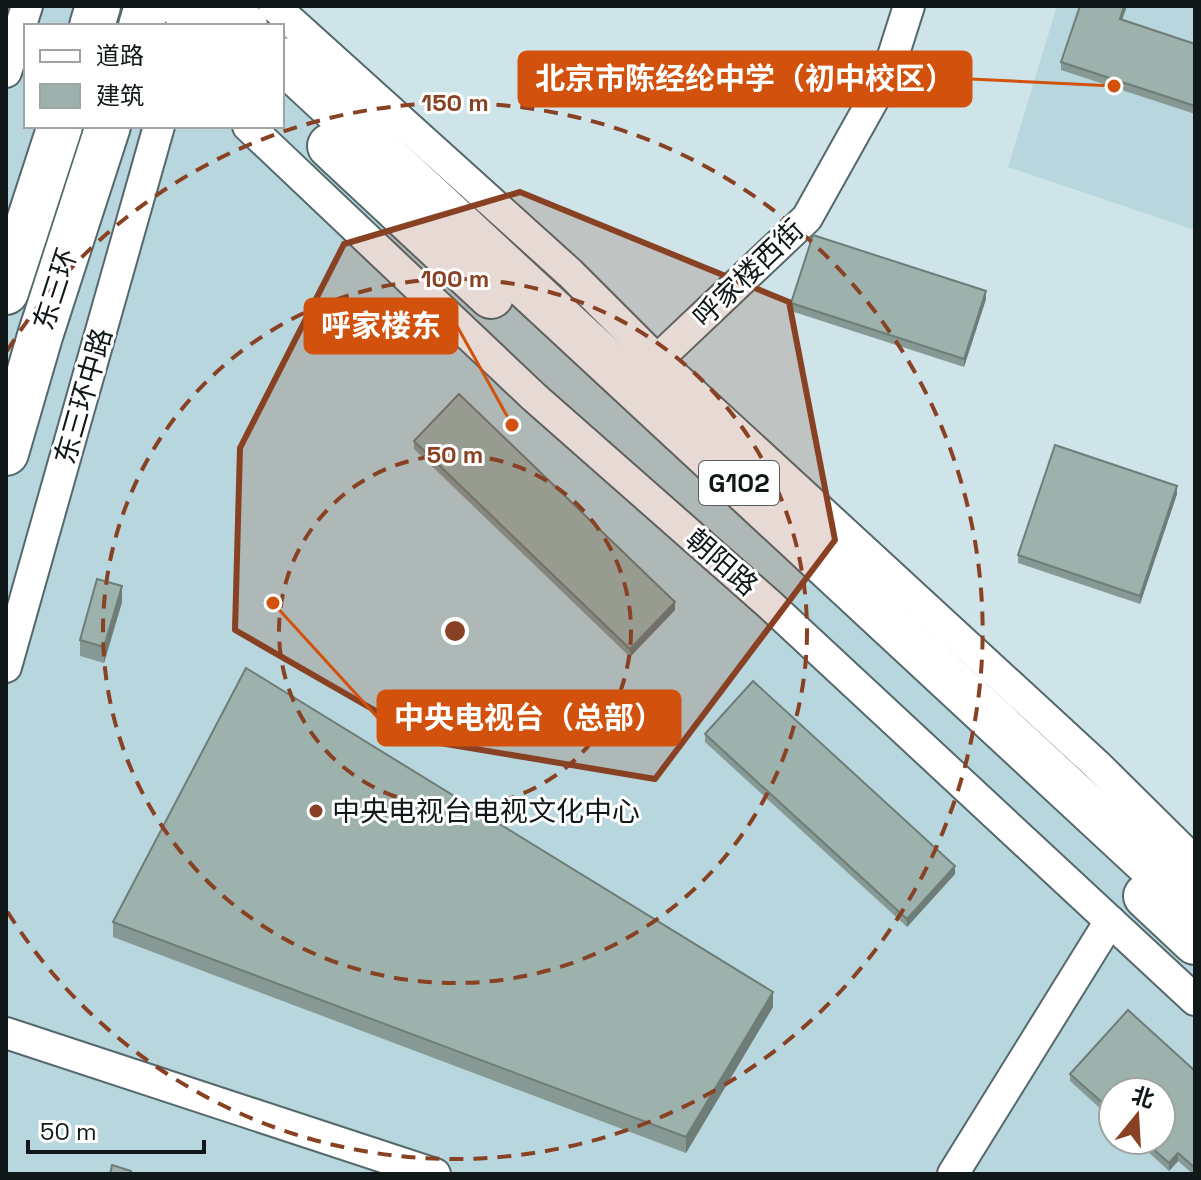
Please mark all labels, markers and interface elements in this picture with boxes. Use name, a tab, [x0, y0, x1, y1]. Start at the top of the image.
legend	[24, 24, 284, 128]
text: 道路	[96, 40, 144, 71]
callout: 北京市陈经纶中学（初中校区）	[519, 52, 971, 106]
text: 北京市陈经纶中学（初中校区）	[535, 59, 955, 98]
text: 建筑	[96, 80, 144, 111]
text: 150 m	[421, 87, 489, 118]
street label: 呼家楼西街	[685, 211, 811, 335]
street label: 东三环	[25, 243, 85, 335]
text: 100 m	[421, 263, 489, 294]
callout: 呼家楼东	[305, 299, 457, 353]
text: 呼家楼东	[321, 306, 441, 345]
street label: 东三环中路	[46, 324, 120, 468]
text: 50 m	[427, 439, 483, 470]
road number: G102	[699, 461, 779, 505]
street label: 朝阳路	[678, 521, 766, 603]
centre of rings	[441, 617, 469, 645]
callout: 中央电视台（总部）	[378, 691, 680, 745]
text: 中央电视台（总部）	[394, 698, 664, 737]
place label: 中央电视台电视文化中心	[332, 793, 640, 829]
marker: 中央电视台电视文化中心	[307, 802, 325, 820]
north arrow	[1097, 1076, 1177, 1156]
text: 北	[1128, 1080, 1158, 1114]
scale bar	[28, 1104, 204, 1154]
text: 50 m	[40, 1116, 97, 1147]

